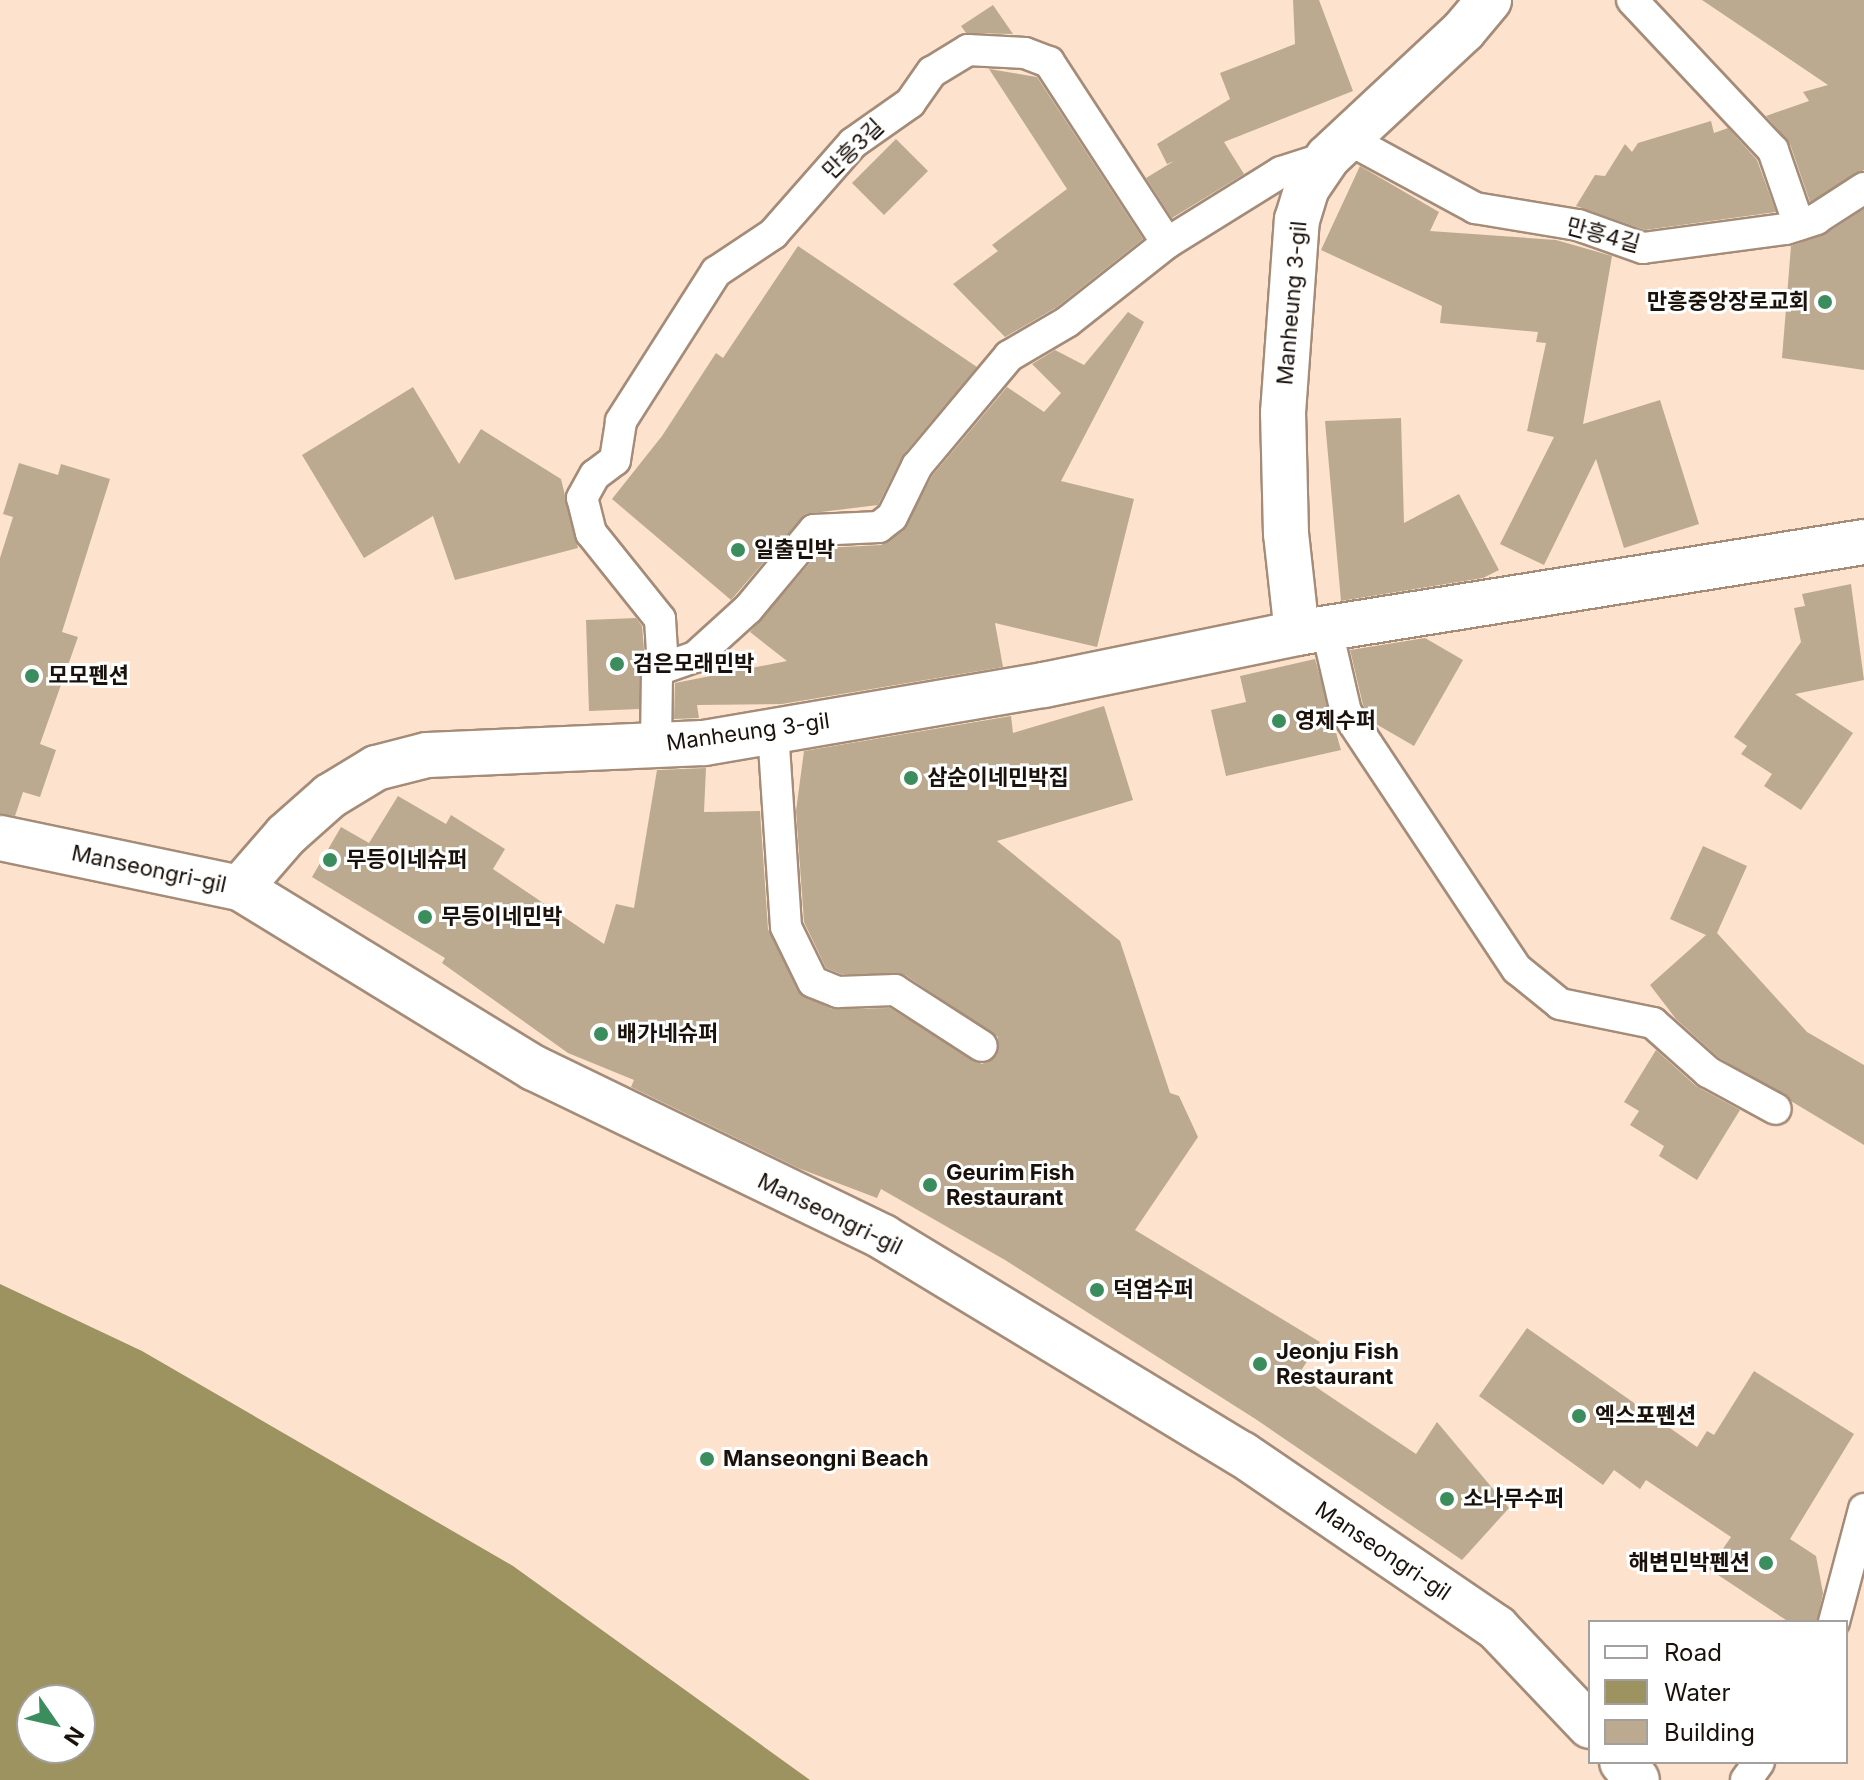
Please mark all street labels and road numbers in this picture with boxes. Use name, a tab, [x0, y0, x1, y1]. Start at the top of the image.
street label: 만흥3길	[817, 114, 889, 184]
street label: 만흥4길	[1563, 213, 1643, 257]
street label: Manheung 3-gil	[1272, 220, 1312, 386]
street label: Manheung 3-gil	[665, 707, 831, 757]
street label: Manseongri-gil	[69, 840, 229, 898]
street label: Manseongri-gil	[753, 1168, 907, 1260]
street label: Manseongri-gil	[1310, 1496, 1456, 1606]

